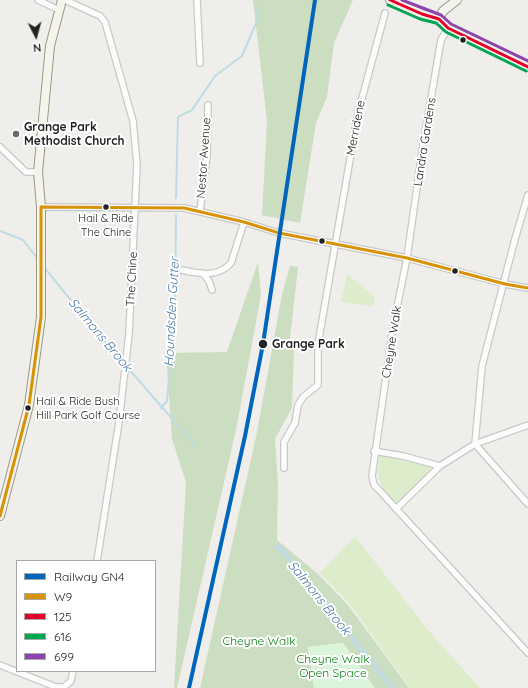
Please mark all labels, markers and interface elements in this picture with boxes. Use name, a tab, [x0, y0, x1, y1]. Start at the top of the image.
north arrow	[16, 16, 56, 56]
unlabelled marker	[458, 35, 468, 45]
text: N	[32, 41, 42, 55]
street label: Landra Gardens	[411, 97, 439, 187]
street label: Merridene	[344, 99, 368, 157]
street label: Nestor Avenue	[194, 117, 214, 199]
place label: Grange Park Methodist Church	[24, 120, 125, 148]
marker: Grange Park Methodist Church	[11, 129, 21, 139]
marker: Hail & Ride The Chine	[101, 202, 111, 212]
place label: Hail & Ride The Chine	[78, 212, 134, 238]
unlabelled marker	[317, 236, 327, 246]
street label: The Chine	[123, 251, 141, 307]
water label: Houndsden Gutter	[161, 257, 183, 367]
unlabelled marker	[450, 266, 460, 276]
water label: Salmons Brook	[65, 295, 135, 375]
street label: Cheyne Walk	[379, 305, 405, 379]
place label: Grange Park	[272, 337, 345, 351]
marker: Grange Park	[257, 338, 269, 350]
place label: Hail & Ride Bush Hill Park Golf Course	[36, 395, 140, 421]
marker: Hail & Ride Bush Hill Park Golf Course	[23, 403, 33, 413]
water label: Salmons Brook	[284, 558, 354, 638]
legend	[16, 560, 156, 672]
text: Railway GN4	[54, 569, 124, 584]
text: W9	[54, 589, 72, 604]
text: 125	[54, 609, 72, 624]
text: 616	[54, 629, 71, 644]
park label: Cheyne Walk	[222, 634, 296, 648]
text: 699	[54, 649, 74, 664]
park label: Cheyne Walk Open Space	[296, 652, 370, 680]

